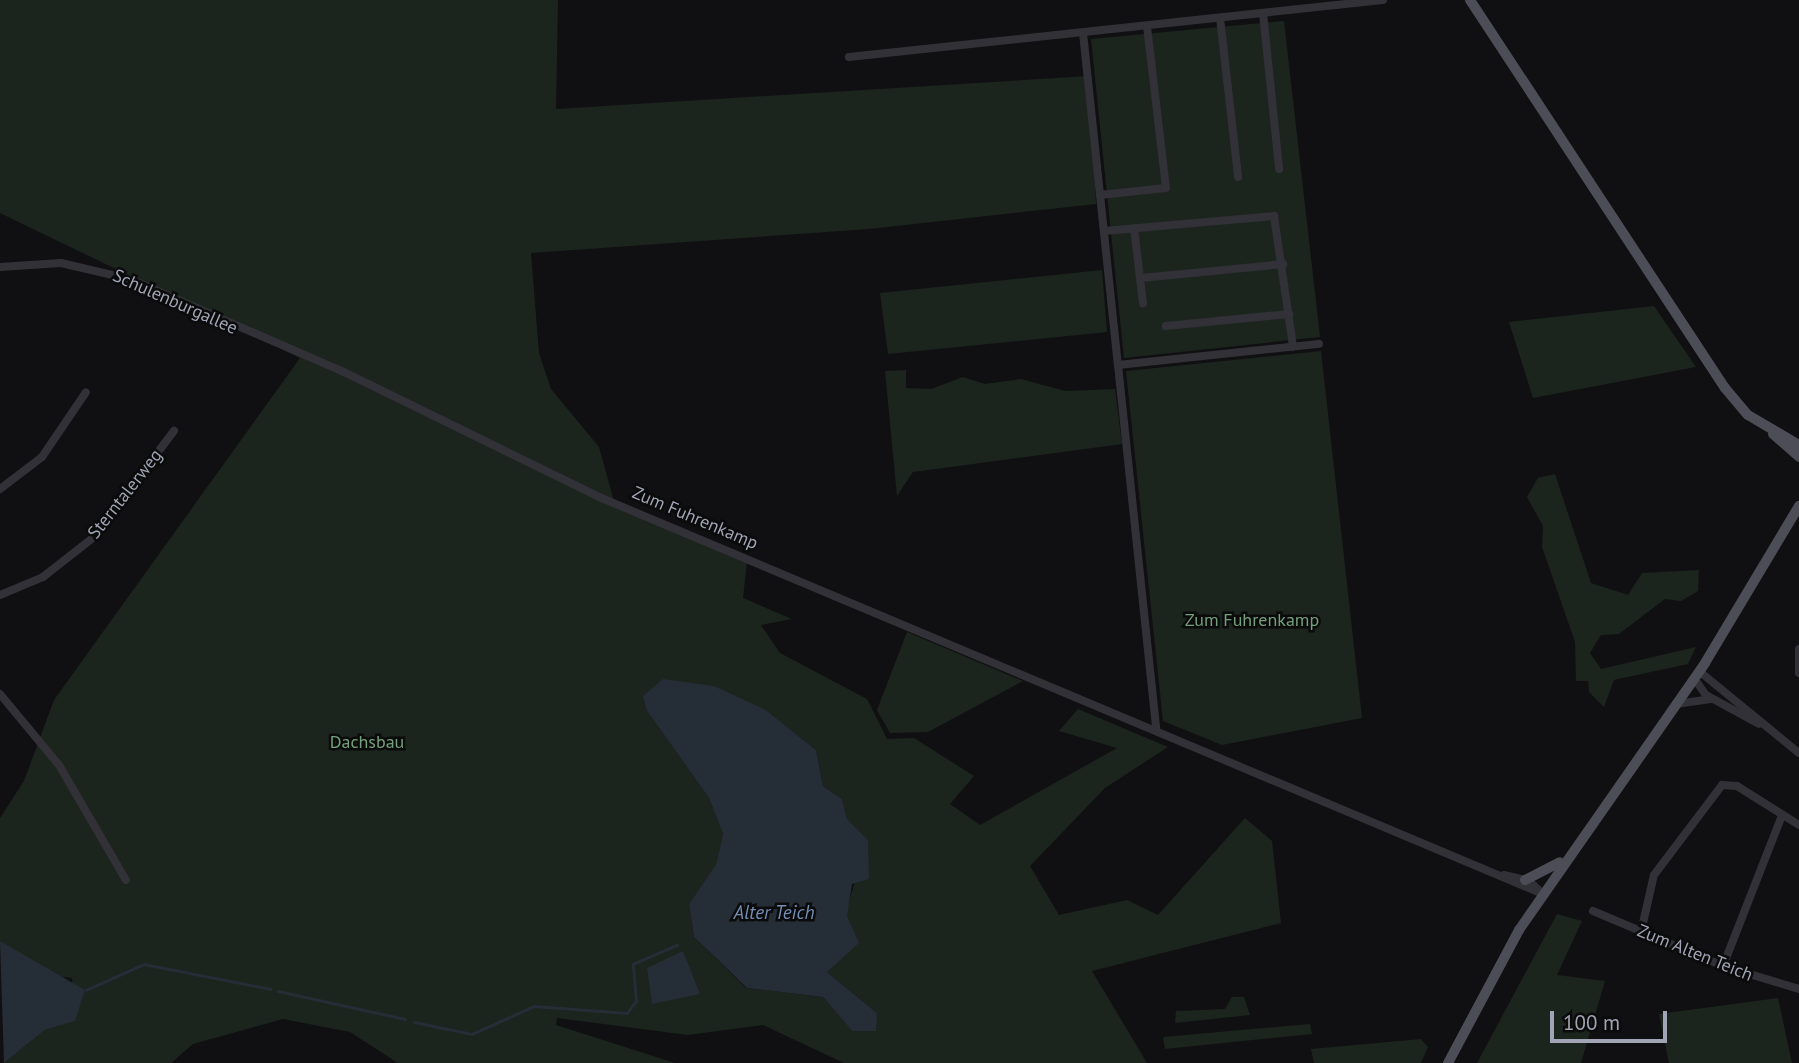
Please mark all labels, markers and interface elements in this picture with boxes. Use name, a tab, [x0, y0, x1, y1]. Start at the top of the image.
street label: Schulenburgallee	[109, 265, 241, 339]
street label: Sterntalerweg	[83, 445, 167, 543]
street label: Zum Fuhrenkamp	[629, 482, 761, 554]
park label: Zum Fuhrenkamp	[1185, 609, 1319, 631]
park label: Dachsbau	[330, 731, 404, 753]
water label: Alter Teich	[733, 902, 815, 924]
street label: Zum Alten Teich	[1634, 920, 1756, 986]
scale bar	[1554, 996, 1671, 1040]
text: 100 m	[1563, 1009, 1620, 1036]

